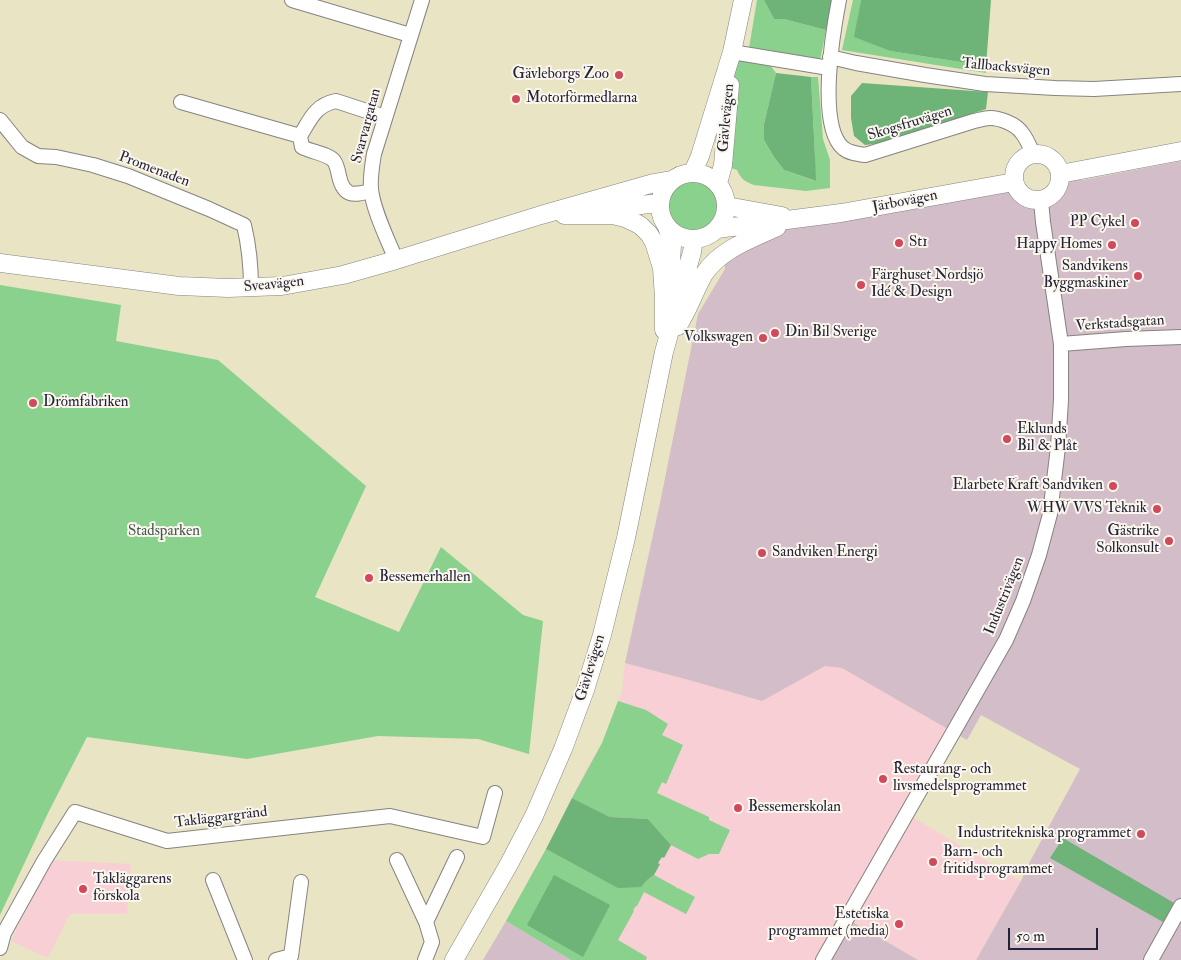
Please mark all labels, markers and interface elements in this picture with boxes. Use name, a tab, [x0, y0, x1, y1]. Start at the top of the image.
street label: Tallbacksvägen	[961, 55, 1051, 81]
place label: Gävleborgs Zoo	[513, 66, 609, 84]
marker: Gävleborgs Zoo	[613, 69, 625, 81]
street label: Gävlevägen	[715, 83, 739, 153]
street label: Svarvargatan	[348, 87, 386, 165]
place label: Motorförmedlarna	[526, 90, 637, 108]
marker: Motorförmedlarna	[510, 93, 522, 105]
street label: Skogsfruvägen	[866, 103, 954, 145]
street label: Promenaden	[116, 148, 192, 192]
street label: Järbovägen	[871, 187, 939, 217]
place label: PP Cykel	[1070, 214, 1125, 232]
marker: PP Cykel	[1129, 217, 1141, 229]
place label: St1	[909, 234, 928, 252]
place label: Happy Homes	[1016, 236, 1102, 254]
marker: St1	[893, 237, 905, 249]
marker: Happy Homes	[1106, 239, 1118, 251]
place label: Sandvikens Byggmaskiner	[1043, 258, 1128, 293]
place label: Färghuset Nordsjö Idé & Design	[871, 267, 983, 302]
marker: Sandvikens Byggmaskiner	[1132, 270, 1144, 282]
street label: Sveavägen	[243, 273, 305, 297]
marker: Färghuset Nordsjö Idé & Design	[855, 279, 867, 291]
street label: Verkstadsgatan	[1075, 312, 1165, 336]
place label: Din Bil Sverige	[785, 324, 877, 342]
marker: Din Bil Sverige	[769, 327, 781, 339]
place label: Volkswagen	[684, 329, 753, 347]
marker: Volkswagen	[757, 332, 769, 344]
place label: Drömfabriken	[43, 394, 128, 412]
marker: Drömfabriken	[27, 397, 39, 409]
place label: Eklunds Bil & Plåt	[1017, 421, 1077, 456]
marker: Eklunds Bil & Plåt	[1001, 433, 1013, 445]
place label: Elarbete Kraft Sandviken	[953, 477, 1103, 495]
marker: Elarbete Kraft Sandviken	[1107, 480, 1119, 492]
place label: WHW VVS Teknik	[1027, 500, 1147, 518]
marker: WHW VVS Teknik	[1151, 503, 1163, 515]
park label: Stadsparken	[128, 523, 200, 541]
place label: Gästrike Solkonsult	[1096, 523, 1159, 558]
marker: Gästrike Solkonsult	[1163, 535, 1175, 547]
place label: Sandviken Energi	[772, 544, 878, 562]
marker: Sandviken Energi	[756, 547, 768, 559]
street label: Industrivägen	[981, 554, 1029, 638]
place label: Bessemerhallen	[379, 569, 471, 587]
marker: Bessemerhallen	[363, 572, 375, 584]
street label: Gävlevägen	[572, 632, 610, 704]
place label: Restaurang- och livsmedelsprogrammet	[893, 761, 1027, 796]
marker: Restaurang- och livsmedelsprogrammet	[877, 773, 889, 785]
place label: Bessemerskolan	[748, 799, 841, 817]
marker: Bessemerskolan	[732, 802, 744, 814]
street label: Takläggargränd	[174, 803, 268, 833]
place label: Industritekniska programmet	[957, 825, 1131, 843]
marker: Industritekniska programmet	[1135, 828, 1147, 840]
place label: Barn- och fritidsprogrammet	[943, 844, 1052, 879]
marker: Barn- och fritidsprogrammet	[927, 856, 939, 868]
place label: Takläggarens förskola	[93, 871, 171, 906]
marker: Takläggarens förskola	[77, 883, 89, 895]
place label: Estetiska programmet (media)	[768, 906, 889, 941]
marker: Estetiska programmet (media)	[893, 918, 905, 930]
scale bar	[1011, 918, 1101, 950]
text: 50 m	[1016, 927, 1045, 946]

